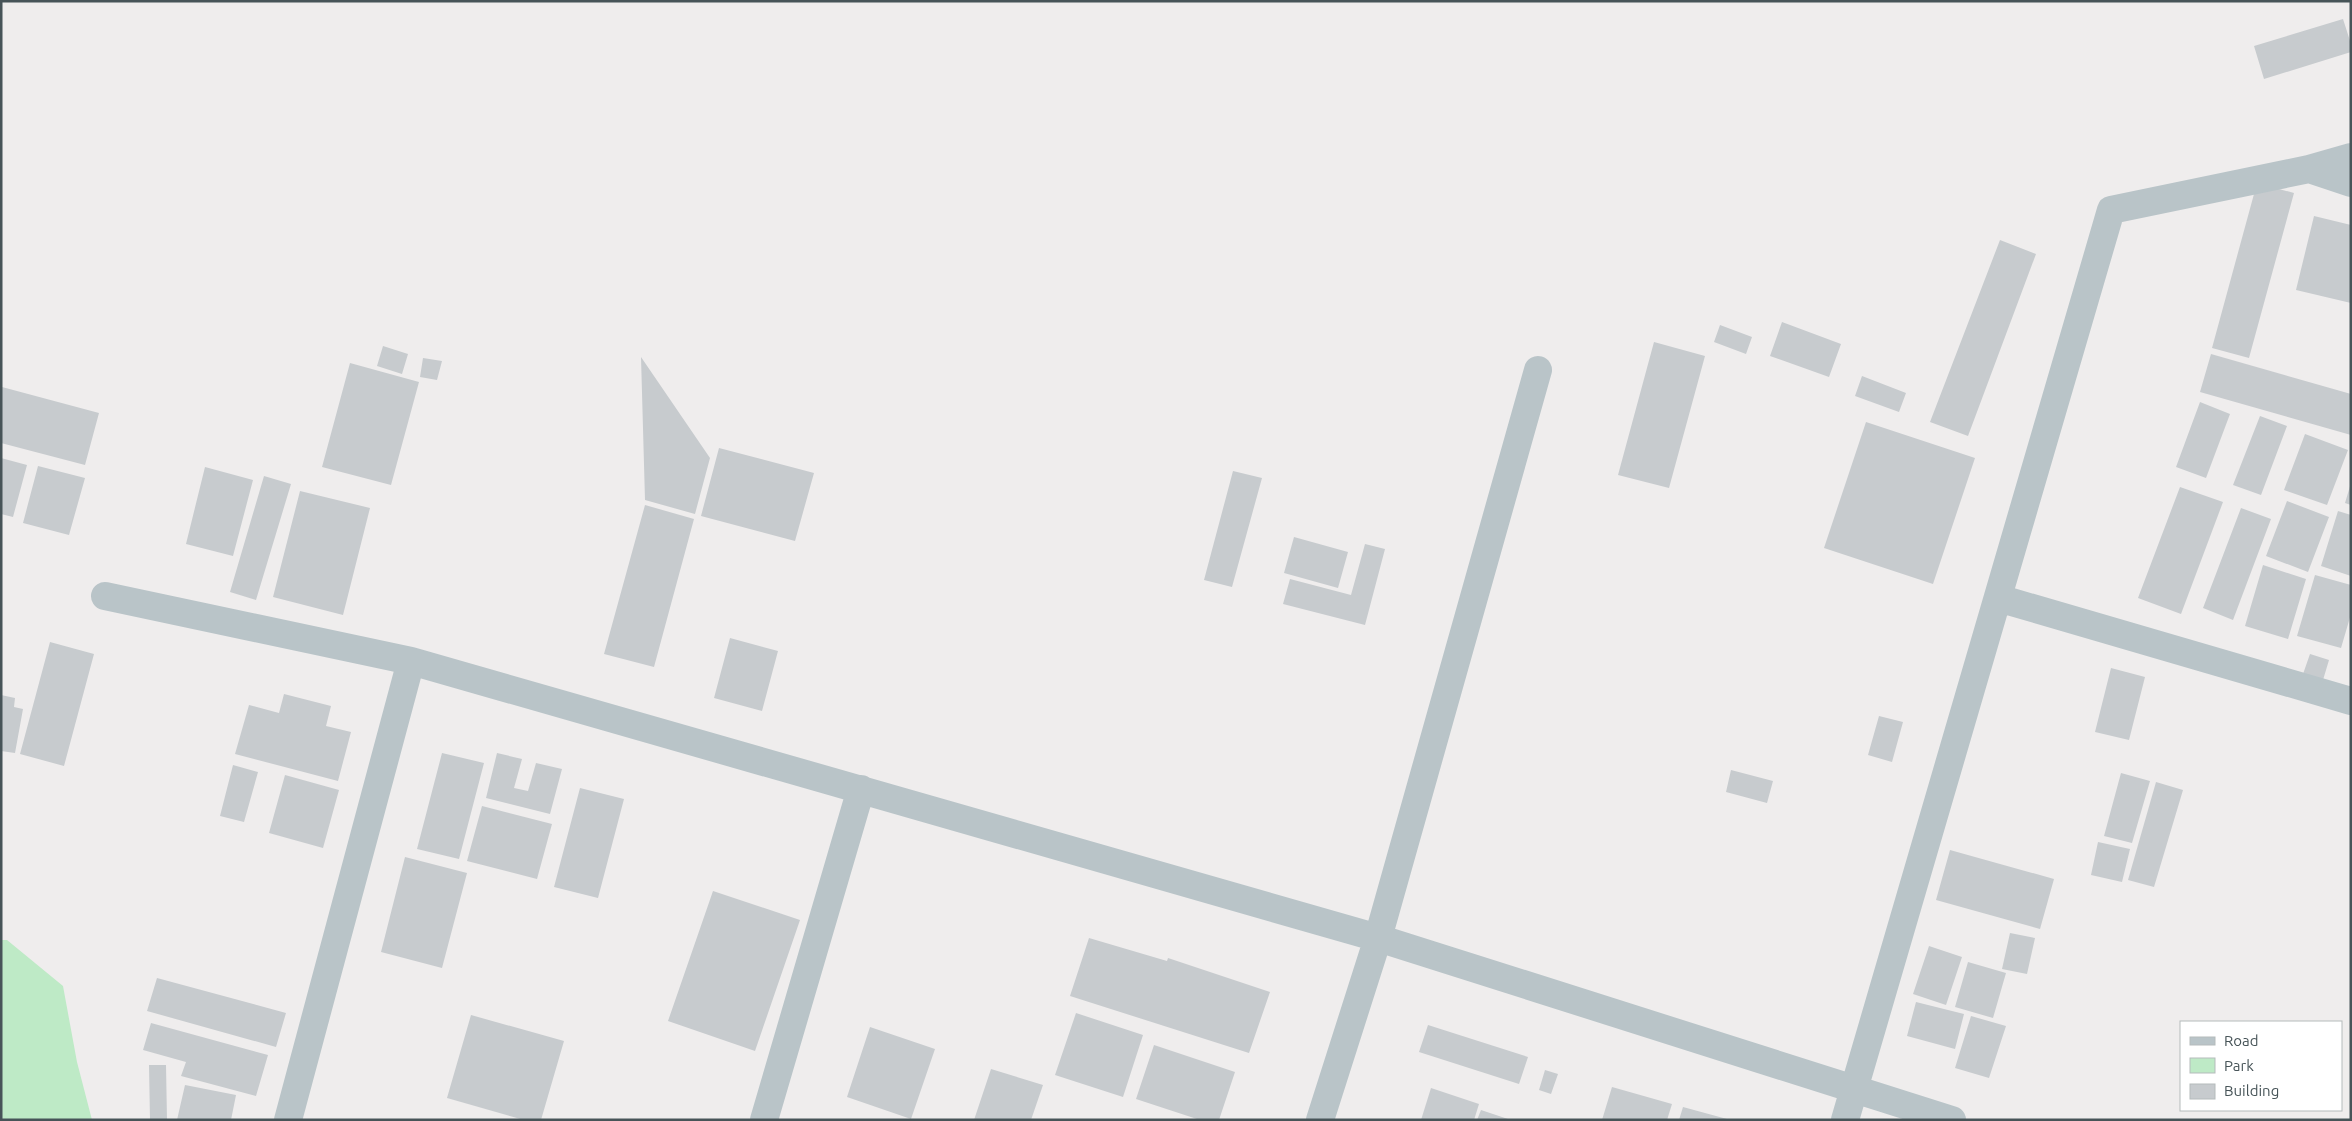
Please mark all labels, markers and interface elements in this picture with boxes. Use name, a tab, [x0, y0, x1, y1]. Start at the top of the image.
legend	[2180, 1021, 2342, 1111]
text: Road	[2224, 1032, 2259, 1049]
text: Park	[2224, 1057, 2254, 1074]
text: Building	[2224, 1082, 2279, 1099]

